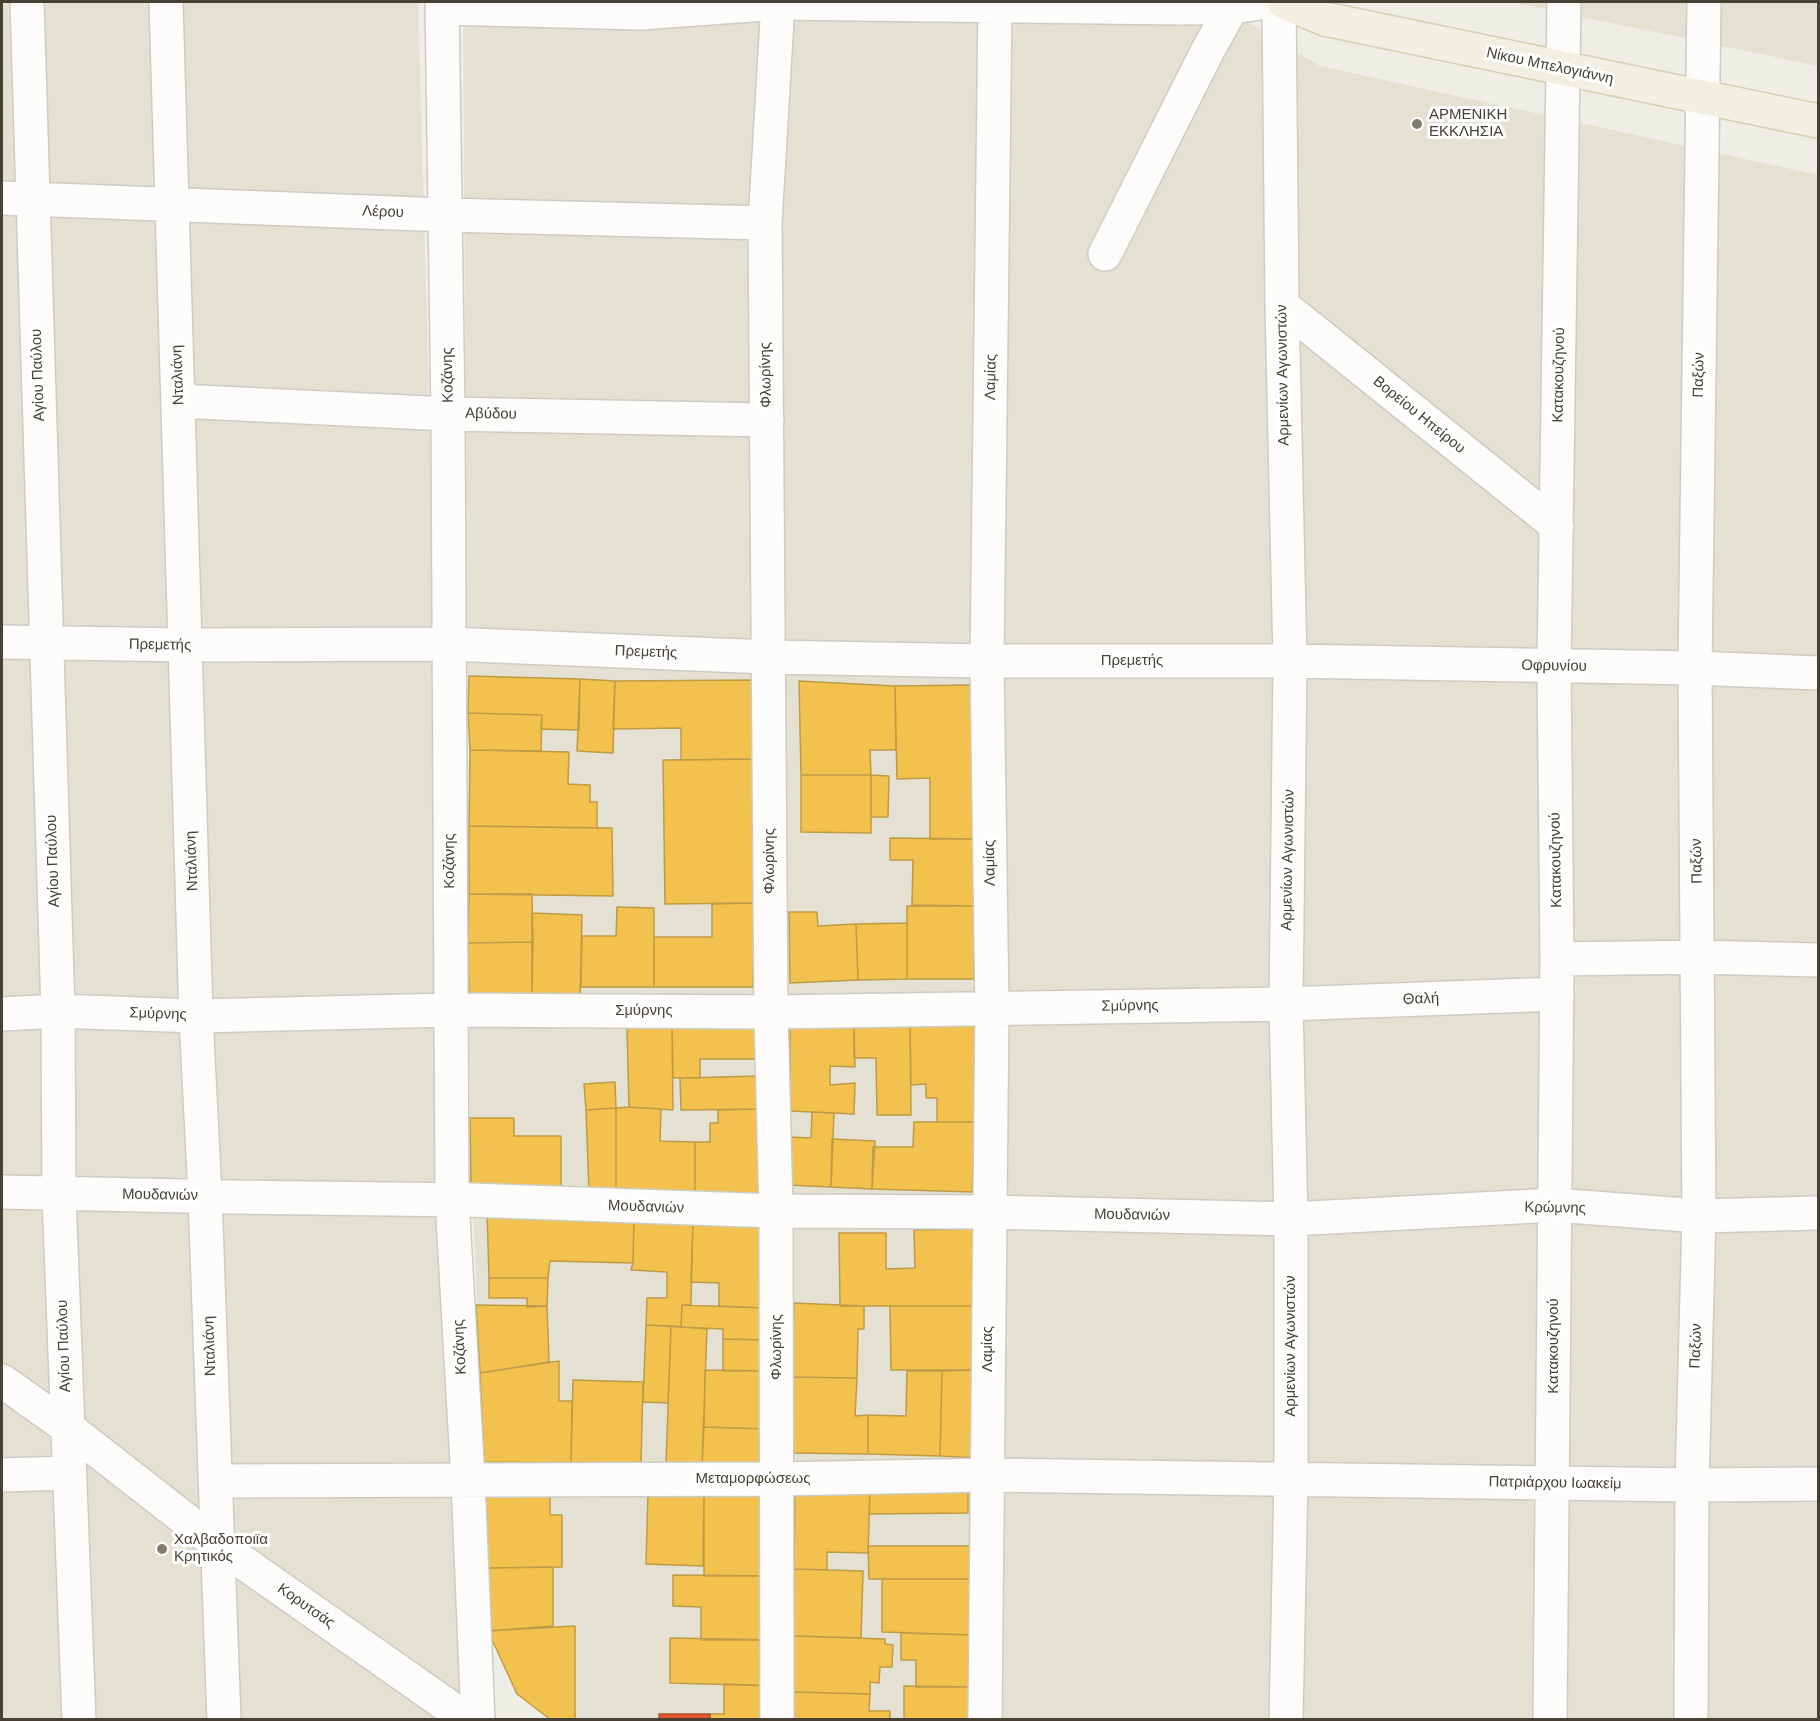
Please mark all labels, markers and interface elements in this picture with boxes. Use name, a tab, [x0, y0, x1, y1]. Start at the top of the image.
street label: Νίκου Μπελογιάννη	[1485, 44, 1615, 88]
place label: ΑΡΜΕΝΙΚΗ ΕΚΚΛΗΣΙΑ	[1429, 106, 1507, 141]
marker: ΑΡΜΕΝΙΚΗ ΕΚΚΛΗΣΙΑ	[1410, 117, 1424, 131]
street label: Λέρου	[362, 202, 404, 222]
street label: Αρμενίων Αγωνιστών	[1273, 304, 1293, 446]
street label: Κατακουζηνού	[1549, 327, 1569, 423]
street label: Αγίου Παύλου	[27, 328, 49, 422]
street label: Φλωρίνης	[756, 342, 776, 408]
street label: Νταλιάνη	[168, 344, 188, 406]
street label: Κοζάνης	[439, 347, 457, 403]
street label: Παξών	[1690, 352, 1708, 398]
street label: Λαμίας	[982, 354, 1000, 400]
street label: Βορείου Ηπείρου	[1369, 372, 1469, 458]
street label: Αβύδου	[465, 405, 517, 423]
street label: Πρεμετής	[129, 635, 191, 655]
street label: Πρεμετής	[614, 642, 678, 662]
street label: Πρεμετής	[1101, 652, 1163, 670]
street label: Οφρυνίου	[1521, 656, 1587, 676]
street label: Αρμενίων Αγωνιστών	[1278, 789, 1298, 931]
street label: Κατακουζηνού	[1546, 812, 1566, 908]
street label: Αγίου Παύλου	[42, 814, 64, 908]
street label: Φλωρίνης	[761, 828, 779, 894]
street label: Νταλιάνη	[182, 830, 202, 892]
street label: Κοζάνης	[441, 833, 459, 889]
street label: Παξών	[1688, 838, 1706, 884]
street label: Λαμίας	[981, 840, 999, 886]
street label: Θαλή	[1403, 989, 1439, 1009]
street label: Σμύρνης	[1101, 997, 1159, 1015]
street label: Σμύρνης	[615, 1002, 673, 1020]
street label: Σμύρνης	[129, 1004, 187, 1024]
street label: Μουδανιών	[122, 1185, 198, 1205]
street label: Μουδανιών	[608, 1197, 684, 1217]
street label: Κρώμνης	[1524, 1198, 1586, 1218]
street label: Μουδανιών	[1094, 1205, 1170, 1225]
street label: Αρμενίων Αγωνιστών	[1282, 1275, 1300, 1417]
street label: Κατακουζηνού	[1545, 1298, 1563, 1394]
street label: Αγίου Παύλου	[53, 1299, 75, 1393]
street label: Φλωρίνης	[768, 1314, 786, 1380]
street label: Νταλιάνη	[200, 1315, 220, 1377]
street label: Κοζάνης	[450, 1319, 470, 1375]
street label: Παξών	[1686, 1323, 1706, 1369]
street label: Λαμίας	[979, 1326, 997, 1372]
street label: Μεταμορφώσεως	[695, 1470, 811, 1488]
street label: Πατριάρχου Ιωακείμ	[1488, 1473, 1622, 1493]
place label: Χαλβαδοποιϊα Κρητικός	[174, 1531, 268, 1566]
marker: Χαλβαδοποιϊα Κρητικός	[155, 1542, 169, 1556]
street label: Κορυτσάς	[274, 1580, 338, 1632]

